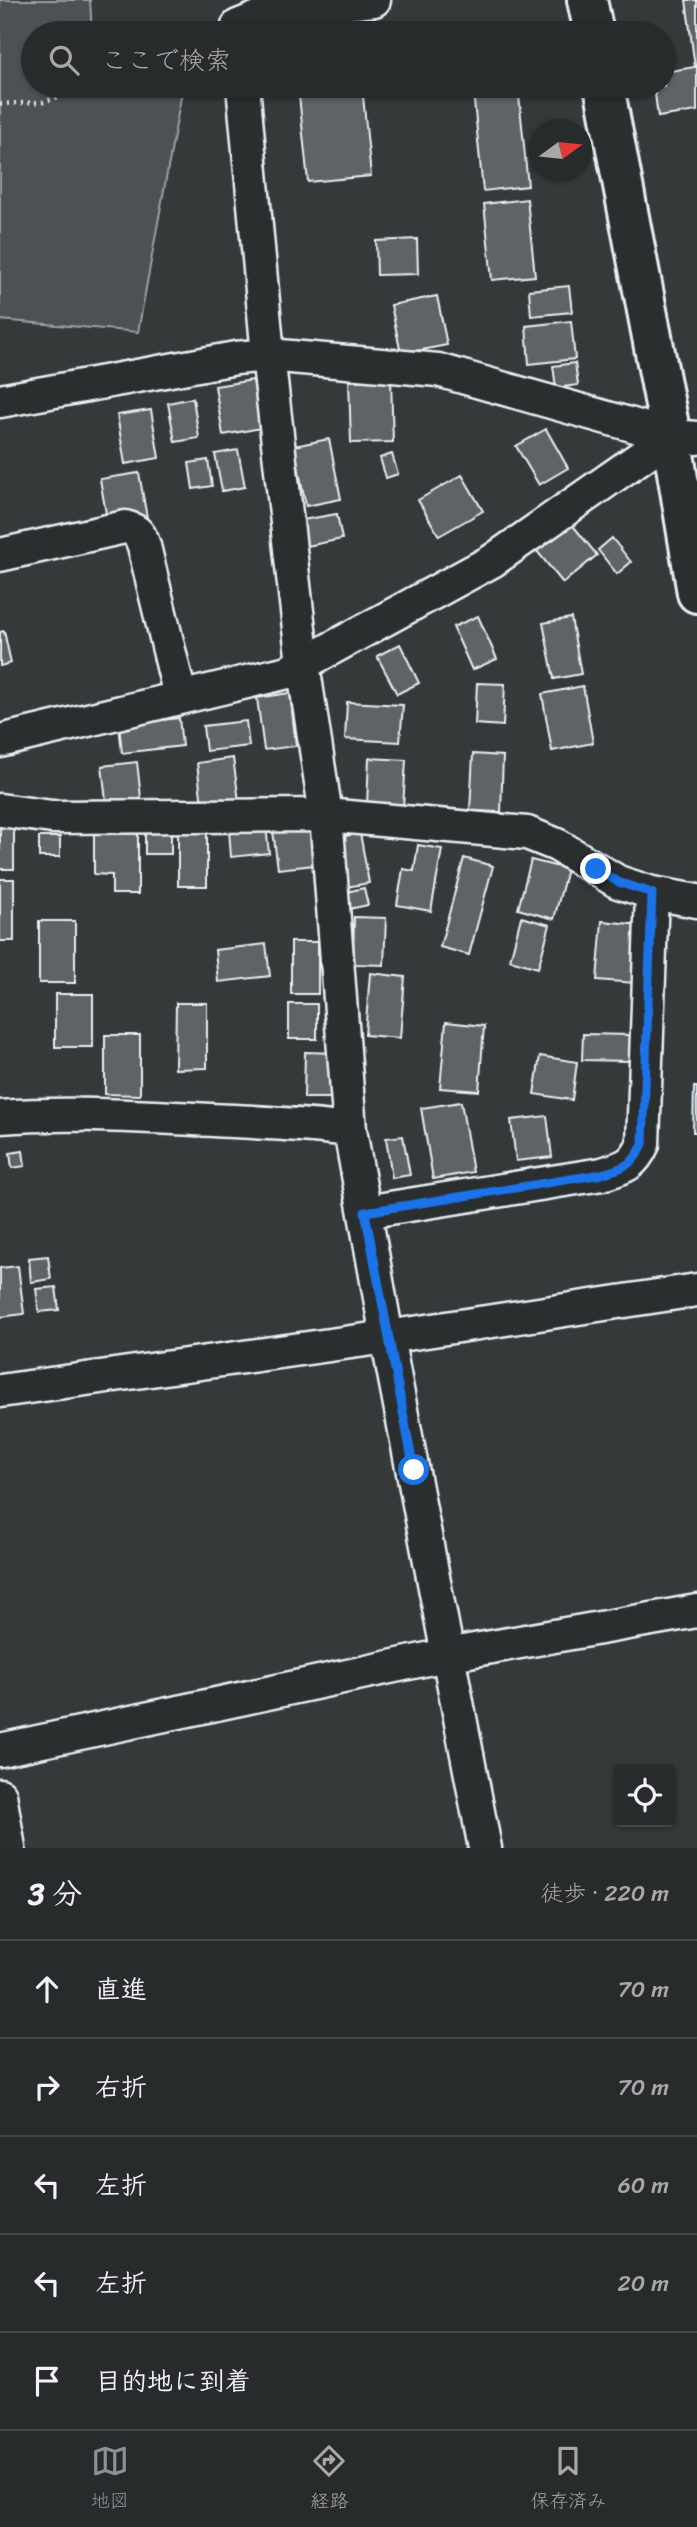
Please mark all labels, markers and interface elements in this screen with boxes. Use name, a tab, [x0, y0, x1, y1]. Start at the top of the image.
search box	[21, 21, 676, 98]
text: ここで検索	[101, 37, 231, 83]
icon: search	[45, 41, 83, 79]
north arrow	[529, 119, 592, 182]
route end	[580, 853, 611, 884]
route start	[398, 1454, 429, 1485]
map controls	[613, 1764, 676, 1827]
button: locate	[613, 1764, 676, 1827]
text: 3 分	[28, 1867, 82, 1921]
text: 徒歩 · 220 m	[540, 1873, 669, 1914]
text: 直進	[95, 1966, 147, 2012]
text: 70 m	[618, 1969, 669, 2010]
icon: ahead	[28, 1970, 66, 2008]
text: 右折	[95, 2064, 147, 2110]
text: 70 m	[618, 2067, 669, 2108]
icon: right	[28, 2068, 66, 2106]
text: 左折	[95, 2162, 147, 2208]
text: 60 m	[618, 2165, 669, 2206]
icon: left	[28, 2166, 66, 2204]
text: 左折	[95, 2260, 147, 2306]
text: 20 m	[618, 2263, 669, 2304]
icon: left	[28, 2264, 66, 2302]
text: 目的地に到着	[95, 2358, 251, 2404]
icon: arrive	[28, 2362, 66, 2400]
tab: 地図	[91, 2442, 129, 2517]
tab: 経路	[310, 2442, 348, 2517]
tab: 保存済み	[530, 2442, 606, 2517]

